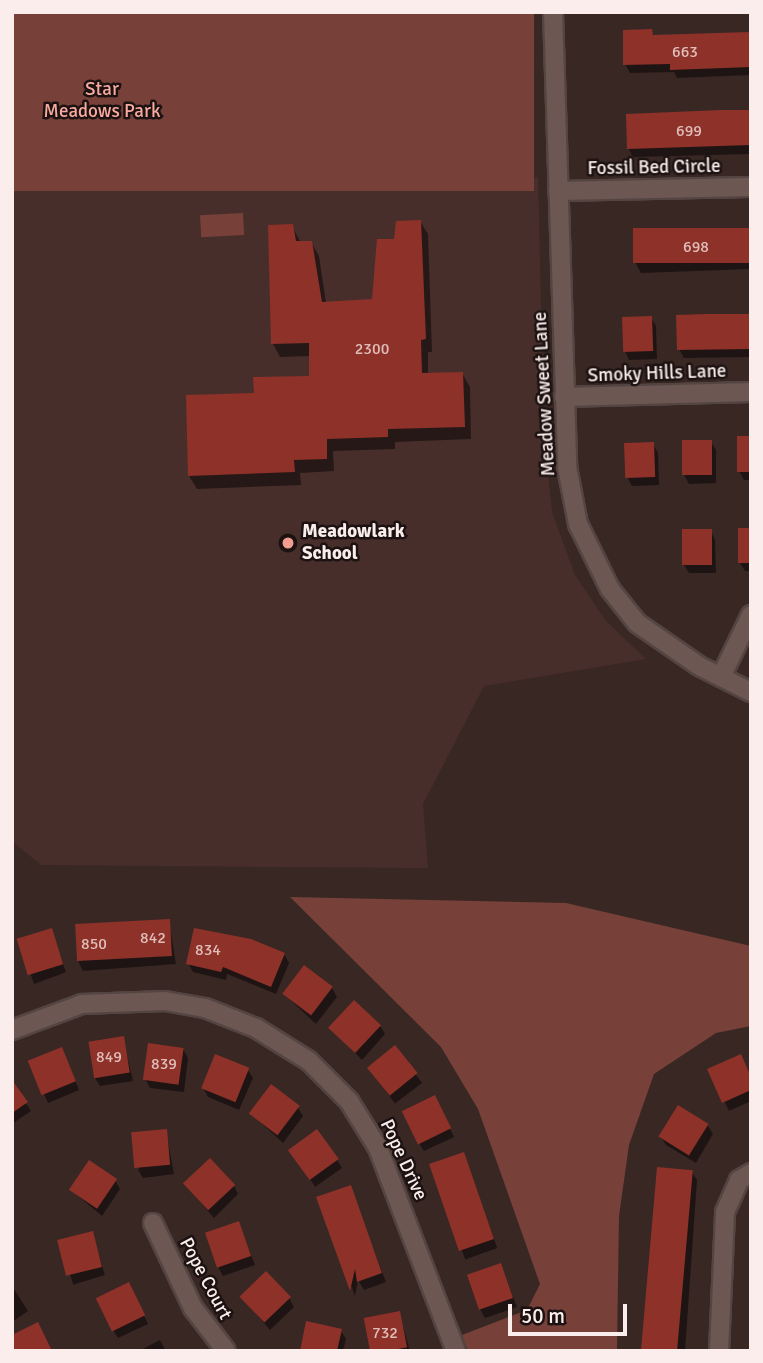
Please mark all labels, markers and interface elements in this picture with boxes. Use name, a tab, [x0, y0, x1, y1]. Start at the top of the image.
house number: 663	[672, 42, 698, 62]
park label: Star Meadows Park	[44, 79, 160, 123]
house number: 699	[676, 121, 702, 141]
street label: Fossil Bed Circle	[587, 155, 721, 181]
house number: 698	[683, 237, 709, 257]
street label: Meadow Sweet Lane	[529, 311, 561, 477]
house number: 2300	[355, 339, 389, 359]
street label: Smoky Hills Lane	[587, 360, 727, 388]
place label: Meadowlark School	[302, 521, 405, 565]
marker: Meadowlark School	[280, 535, 296, 551]
house number: 842	[140, 928, 166, 948]
house number: 850	[81, 934, 107, 954]
house number: 834	[195, 940, 221, 960]
house number: 849	[96, 1047, 122, 1067]
house number: 839	[151, 1054, 177, 1074]
street label: Pope Drive	[374, 1116, 432, 1204]
street label: Pope Court	[174, 1234, 236, 1324]
scale bar	[511, 1290, 630, 1334]
text: 50 m	[521, 1303, 565, 1329]
house number: 732	[372, 1323, 398, 1343]

